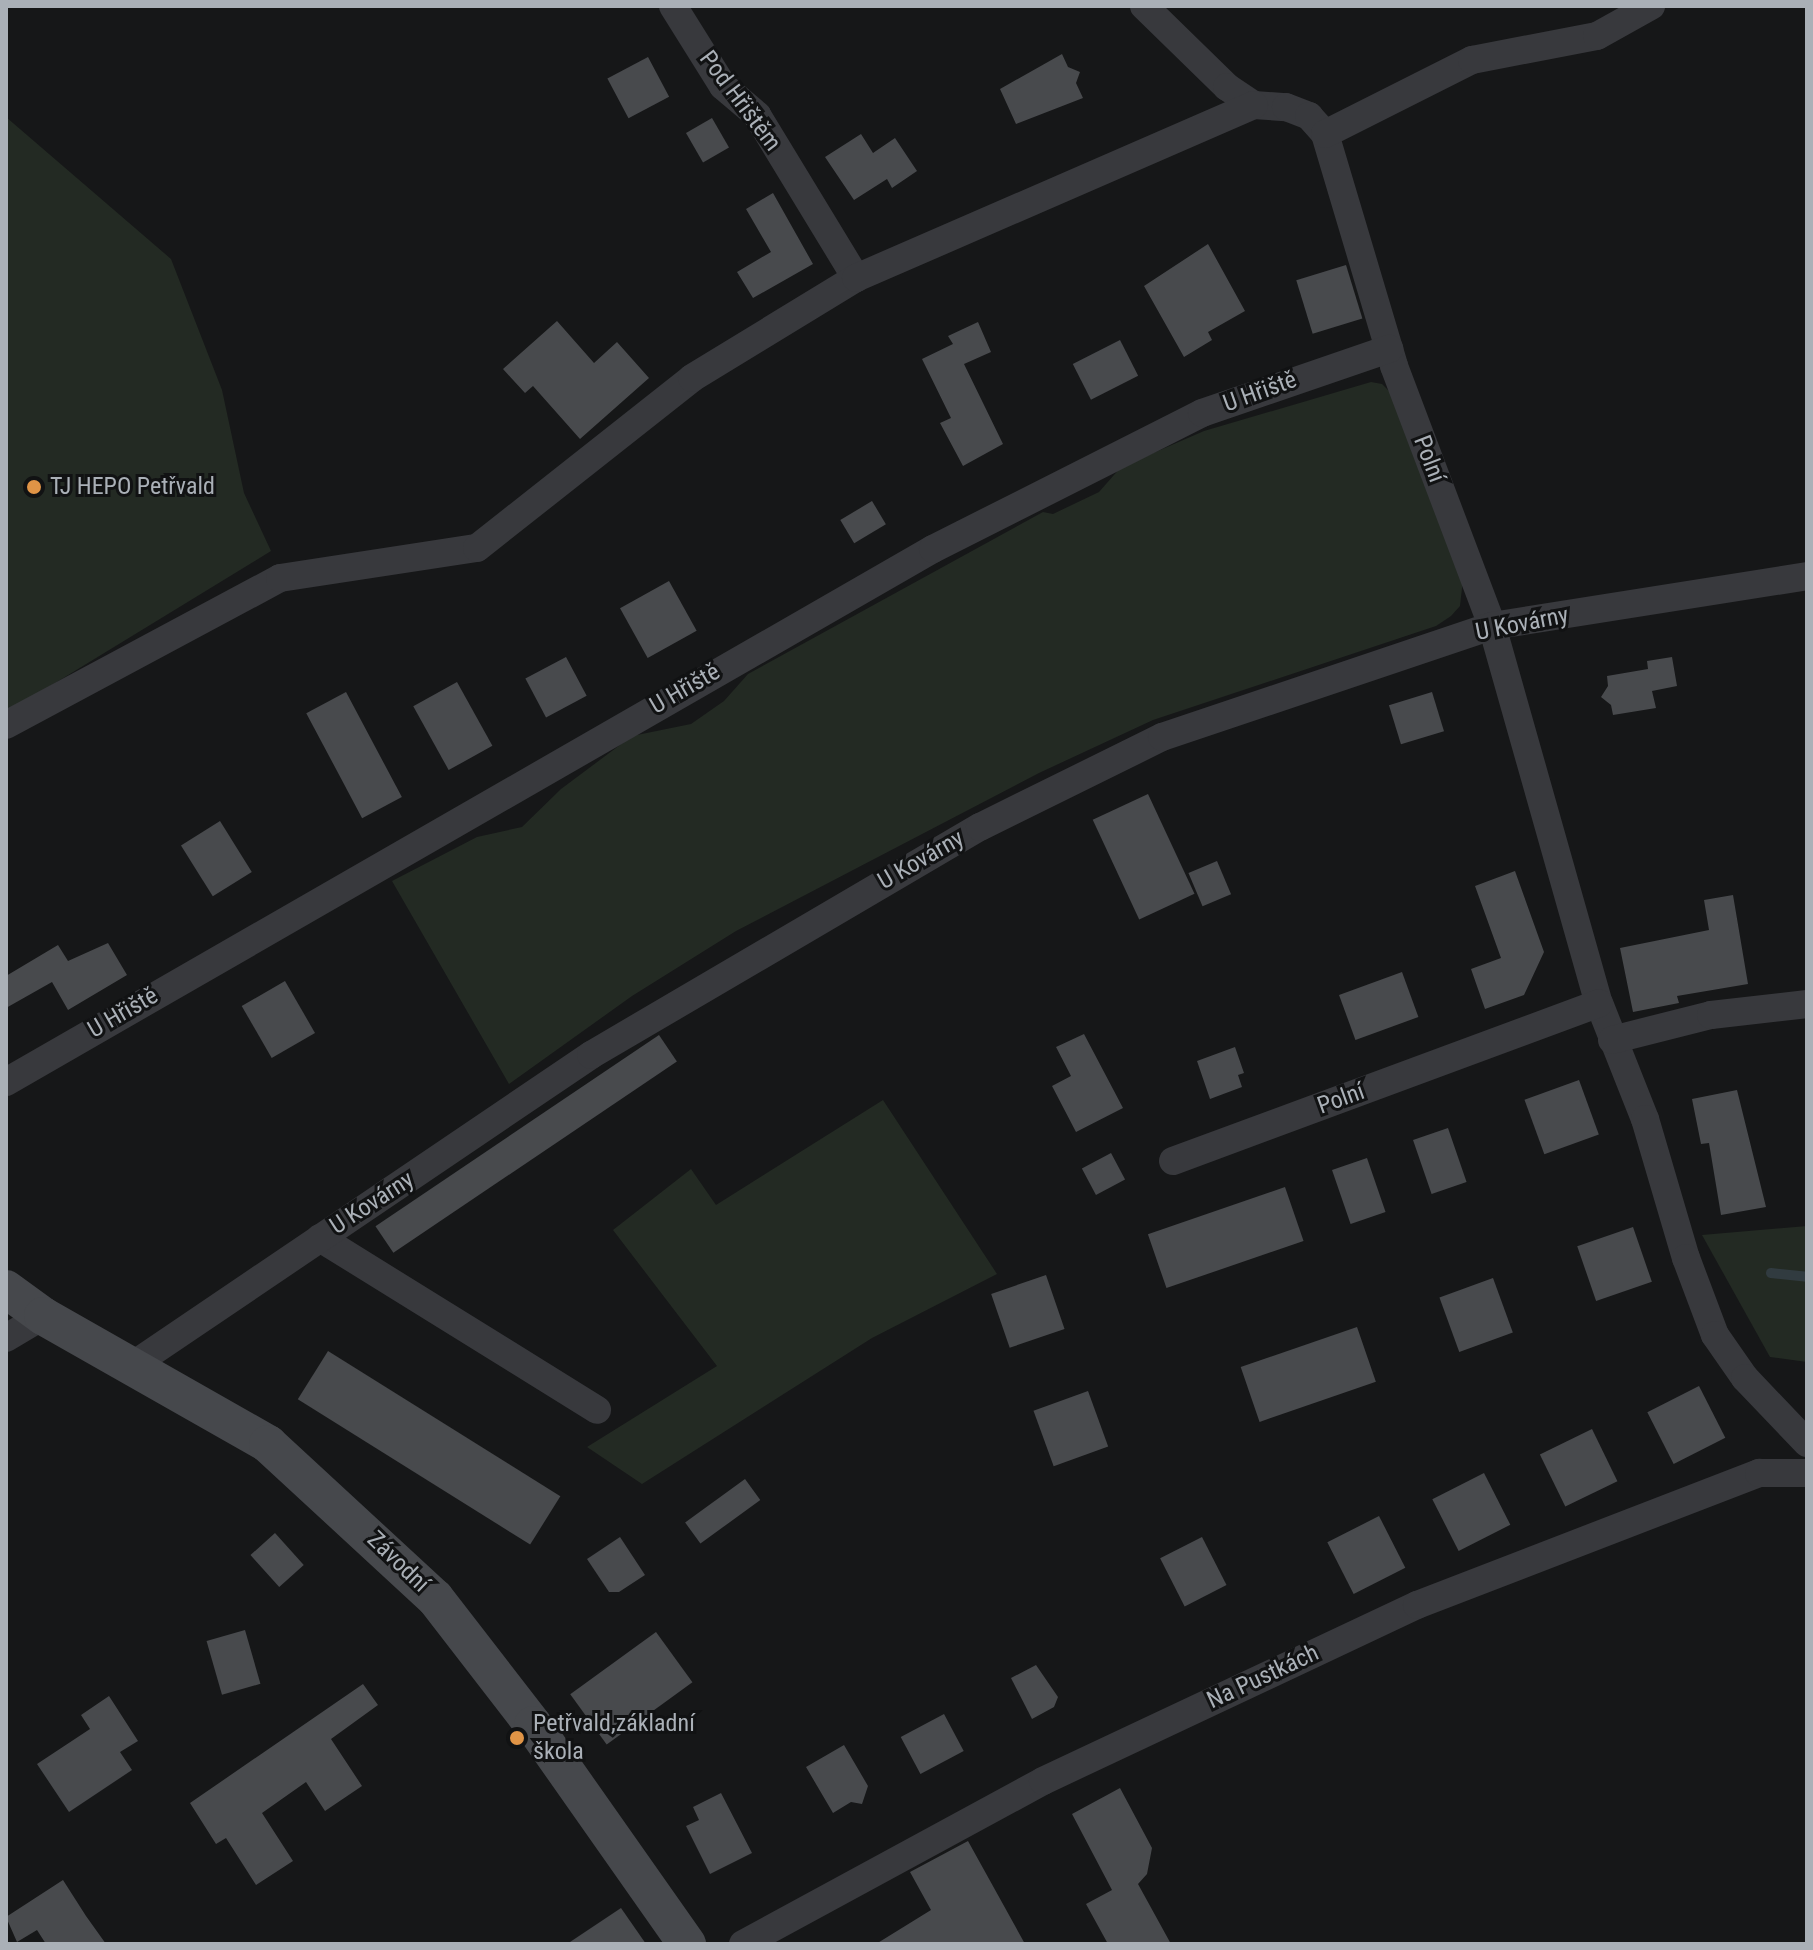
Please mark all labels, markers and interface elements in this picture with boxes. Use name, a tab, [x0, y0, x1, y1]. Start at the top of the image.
street label: Pod Hřištěm	[693, 45, 787, 157]
street label: U Hřiště	[1219, 365, 1301, 419]
street label: Polní	[1407, 431, 1451, 487]
place label: TJ HEPO Petřvald	[50, 473, 215, 501]
marker: TJ HEPO Petřvald	[25, 478, 43, 496]
street label: U Kovárny	[1473, 601, 1571, 647]
street label: U Hřiště	[645, 658, 725, 720]
street label: U Kovárny	[873, 824, 969, 896]
street label: U Hřiště	[83, 982, 163, 1044]
street label: Polní	[1314, 1077, 1368, 1121]
street label: U Kovárny	[325, 1165, 419, 1241]
street label: Závodní	[361, 1526, 435, 1598]
street label: Na Pustkách	[1203, 1639, 1323, 1715]
place label: Petřvald,základní škola	[533, 1710, 695, 1766]
marker: Petřvald,základní škola	[508, 1729, 526, 1747]

